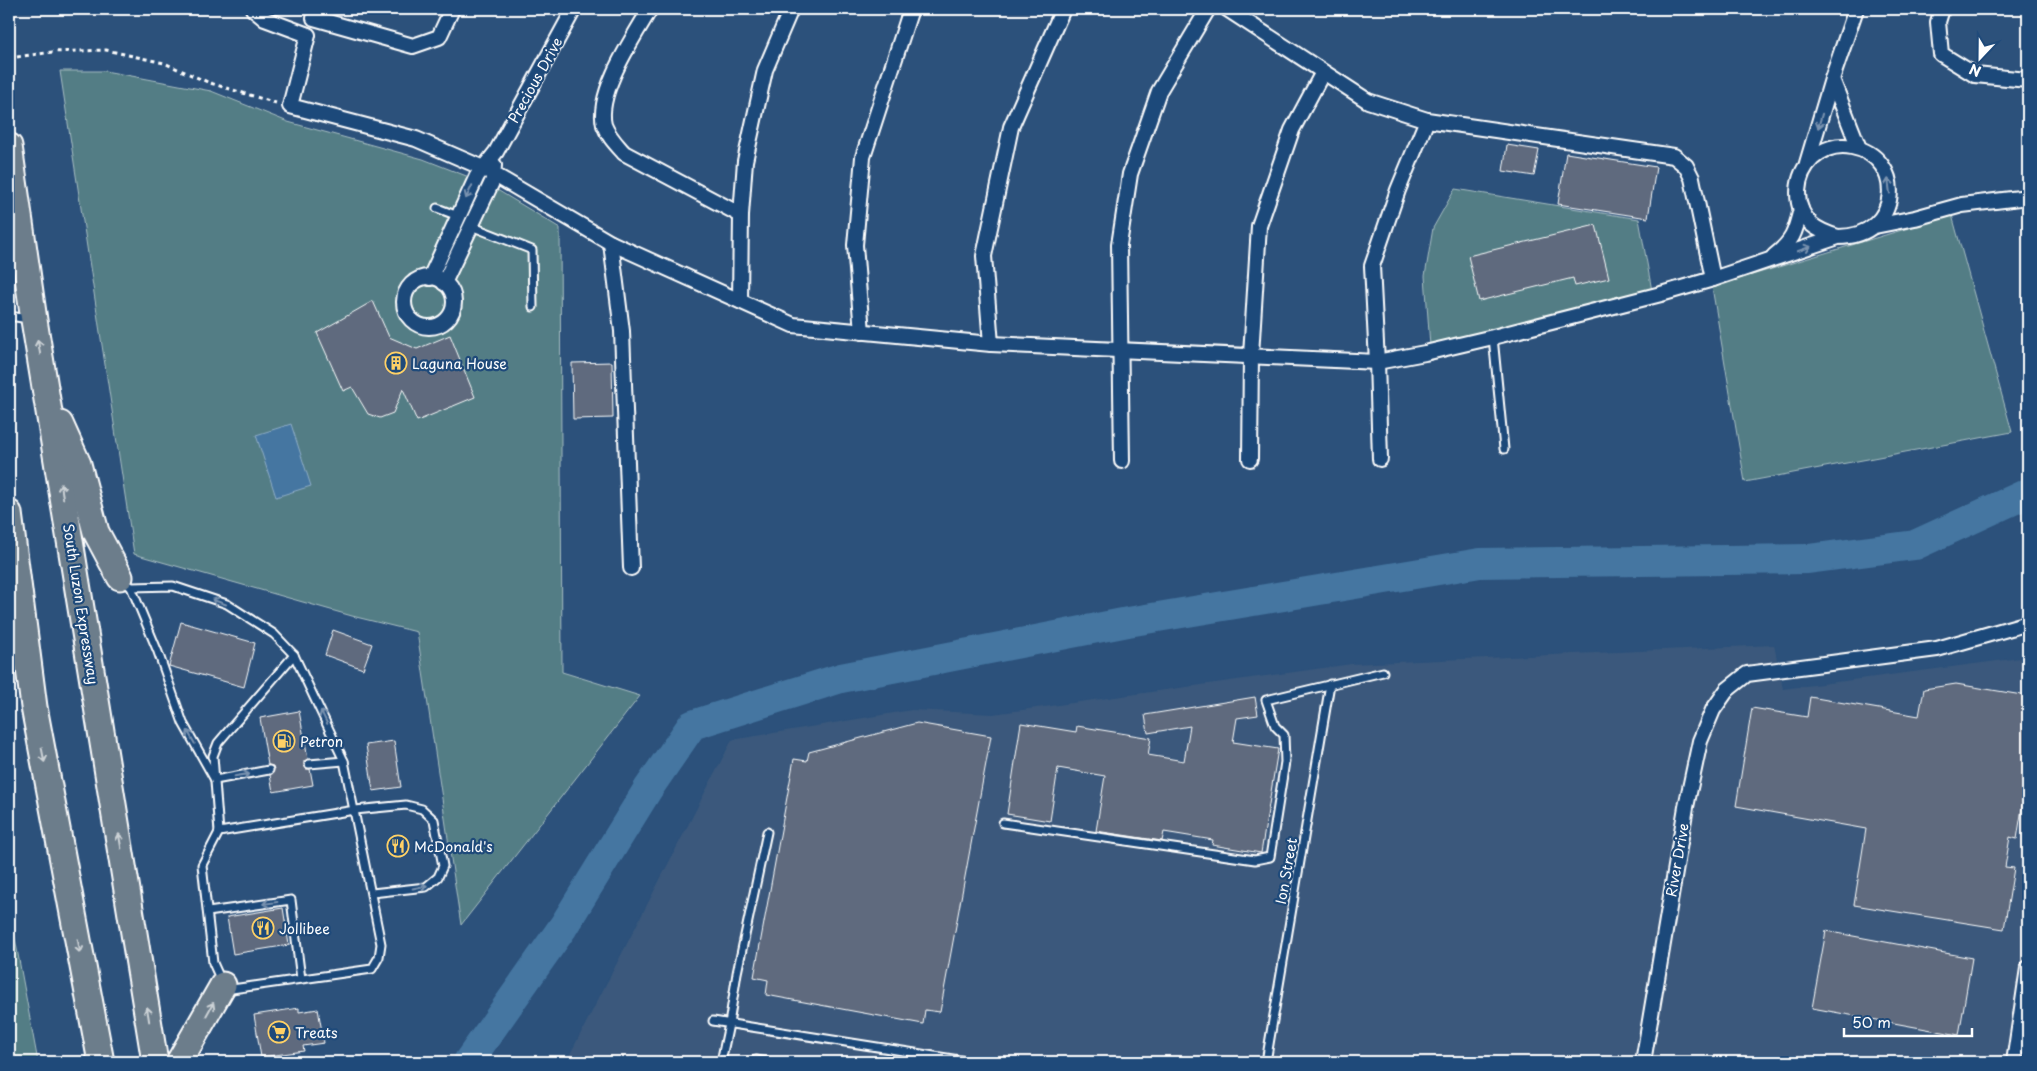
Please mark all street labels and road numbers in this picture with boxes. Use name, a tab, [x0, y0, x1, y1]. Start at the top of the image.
street label: Precious Drive	[503, 33, 567, 127]
street label: South Luzon Expressway	[58, 522, 104, 686]
street label: River Drive	[1660, 821, 1694, 899]
street label: Ion Street	[1270, 836, 1302, 906]

